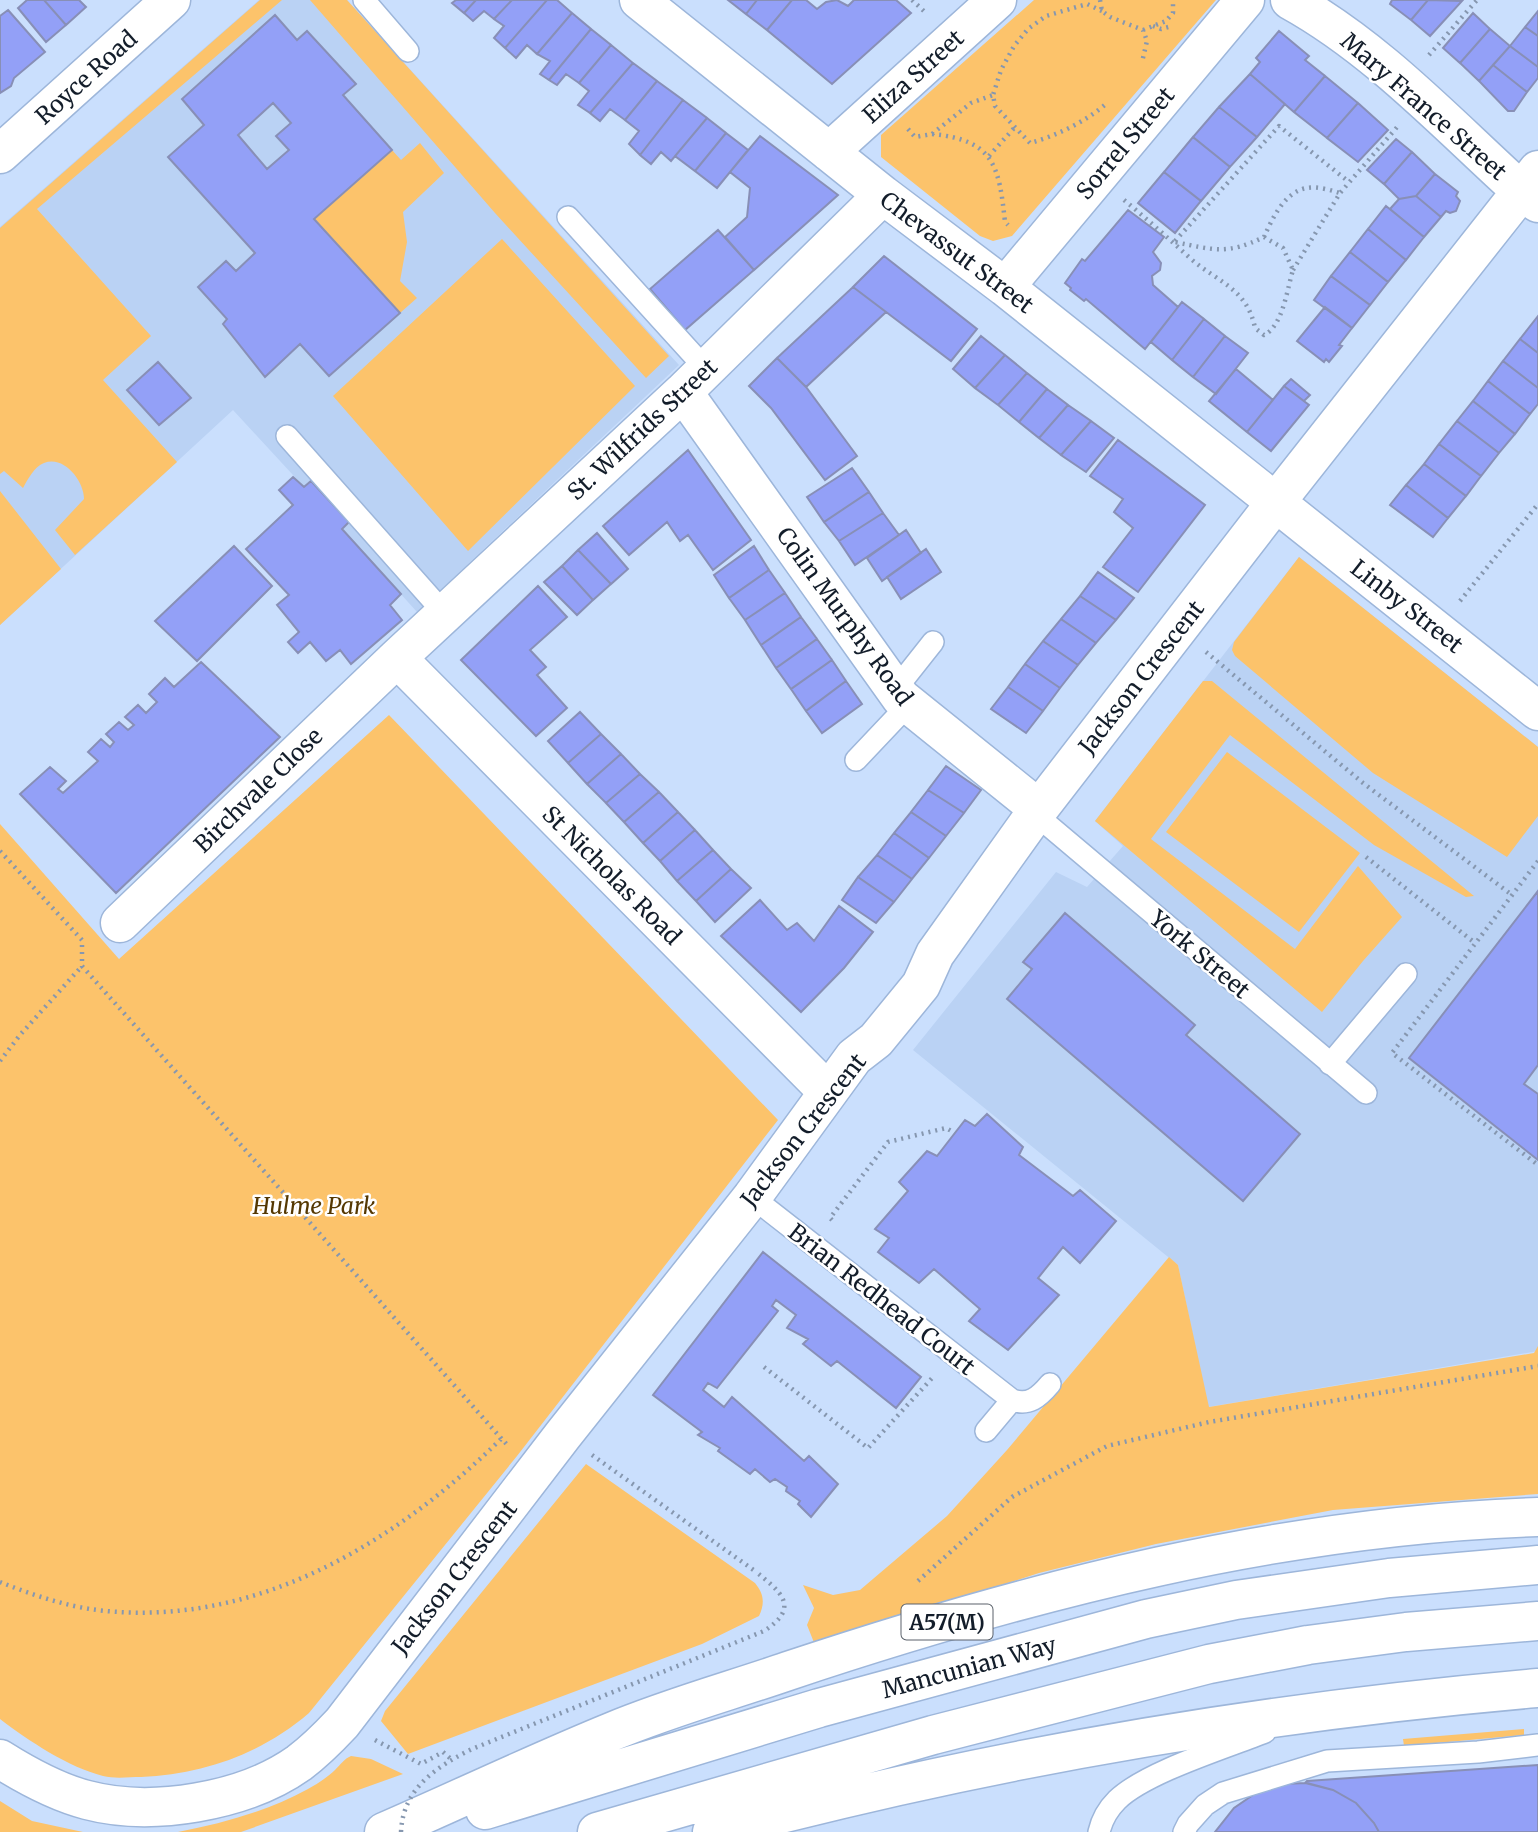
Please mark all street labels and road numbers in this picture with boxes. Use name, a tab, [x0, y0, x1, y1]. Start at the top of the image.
street label: Eliza Street	[856, 23, 970, 129]
street label: Royce Road	[29, 24, 143, 130]
street label: Mary France Street	[1335, 26, 1513, 186]
street label: Sorrel Street	[1070, 81, 1180, 205]
street label: Chevassut Street	[875, 185, 1039, 319]
street label: St. Wilfrids Street	[561, 352, 723, 506]
street label: Colin Murphy Road	[771, 521, 919, 711]
street label: Linby Street	[1345, 553, 1469, 659]
street label: Jackson Crescent	[1071, 594, 1210, 760]
street label: Birchvale Close	[188, 721, 328, 859]
street label: St Nicholas Road	[536, 799, 688, 951]
street label: York Street	[1143, 903, 1256, 1004]
street label: Jackson Crescent	[733, 1047, 872, 1213]
street label: Brian Redhead Court	[783, 1217, 981, 1381]
street label: Jackson Crescent	[384, 1494, 523, 1660]
road number: A57(M)	[902, 1604, 992, 1640]
street label: Mancunian Way	[879, 1630, 1060, 1704]

